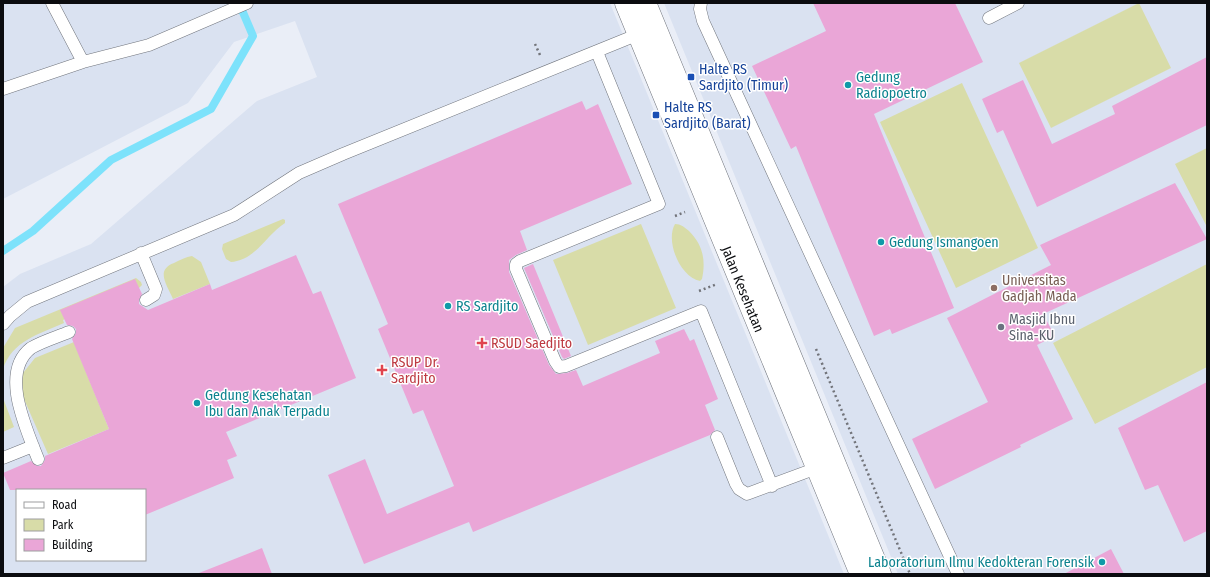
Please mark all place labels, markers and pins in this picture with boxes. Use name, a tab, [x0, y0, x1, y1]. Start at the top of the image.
place label: Halte RS Sardjito (Timur)	[699, 61, 788, 94]
place label: Gedung Radiopoetro	[856, 69, 927, 102]
marker: Halte RS Sardjito (Timur)	[686, 72, 696, 82]
marker: Gedung Radiopoetro	[843, 80, 853, 90]
place label: Halte RS Sardjito (Barat)	[664, 99, 751, 132]
marker: Halte RS Sardjito (Barat)	[651, 110, 661, 120]
place label: Gedung Ismangoen	[889, 234, 999, 251]
marker: Gedung Ismangoen	[876, 237, 886, 247]
place label: Universitas Gadjah Mada	[1002, 272, 1077, 305]
marker: Universitas Gadjah Mada	[989, 283, 999, 293]
place label: RS Sardjito	[456, 298, 518, 315]
marker: RS Sardjito	[443, 301, 453, 311]
place label: Masjid Ibnu Sina-KU	[1009, 311, 1075, 344]
marker: Masjid Ibnu Sina-KU	[996, 322, 1006, 332]
place label: RSUD Saedjito	[491, 335, 572, 352]
marker: RSUD Saedjito	[476, 337, 488, 349]
place label: RSUP Dr. Sardjito	[391, 354, 439, 387]
marker: RSUP Dr. Sardjito	[376, 364, 388, 376]
place label: Gedung Kesehatan Ibu dan Anak Terpadu	[205, 387, 330, 420]
marker: Gedung Kesehatan Ibu dan Anak Terpadu	[192, 398, 202, 408]
place label: Laboratorium Ilmu Kedokteran Forensik	[868, 554, 1094, 571]
marker: Laboratorium Ilmu Kedokteran Forensik	[1097, 557, 1107, 567]

